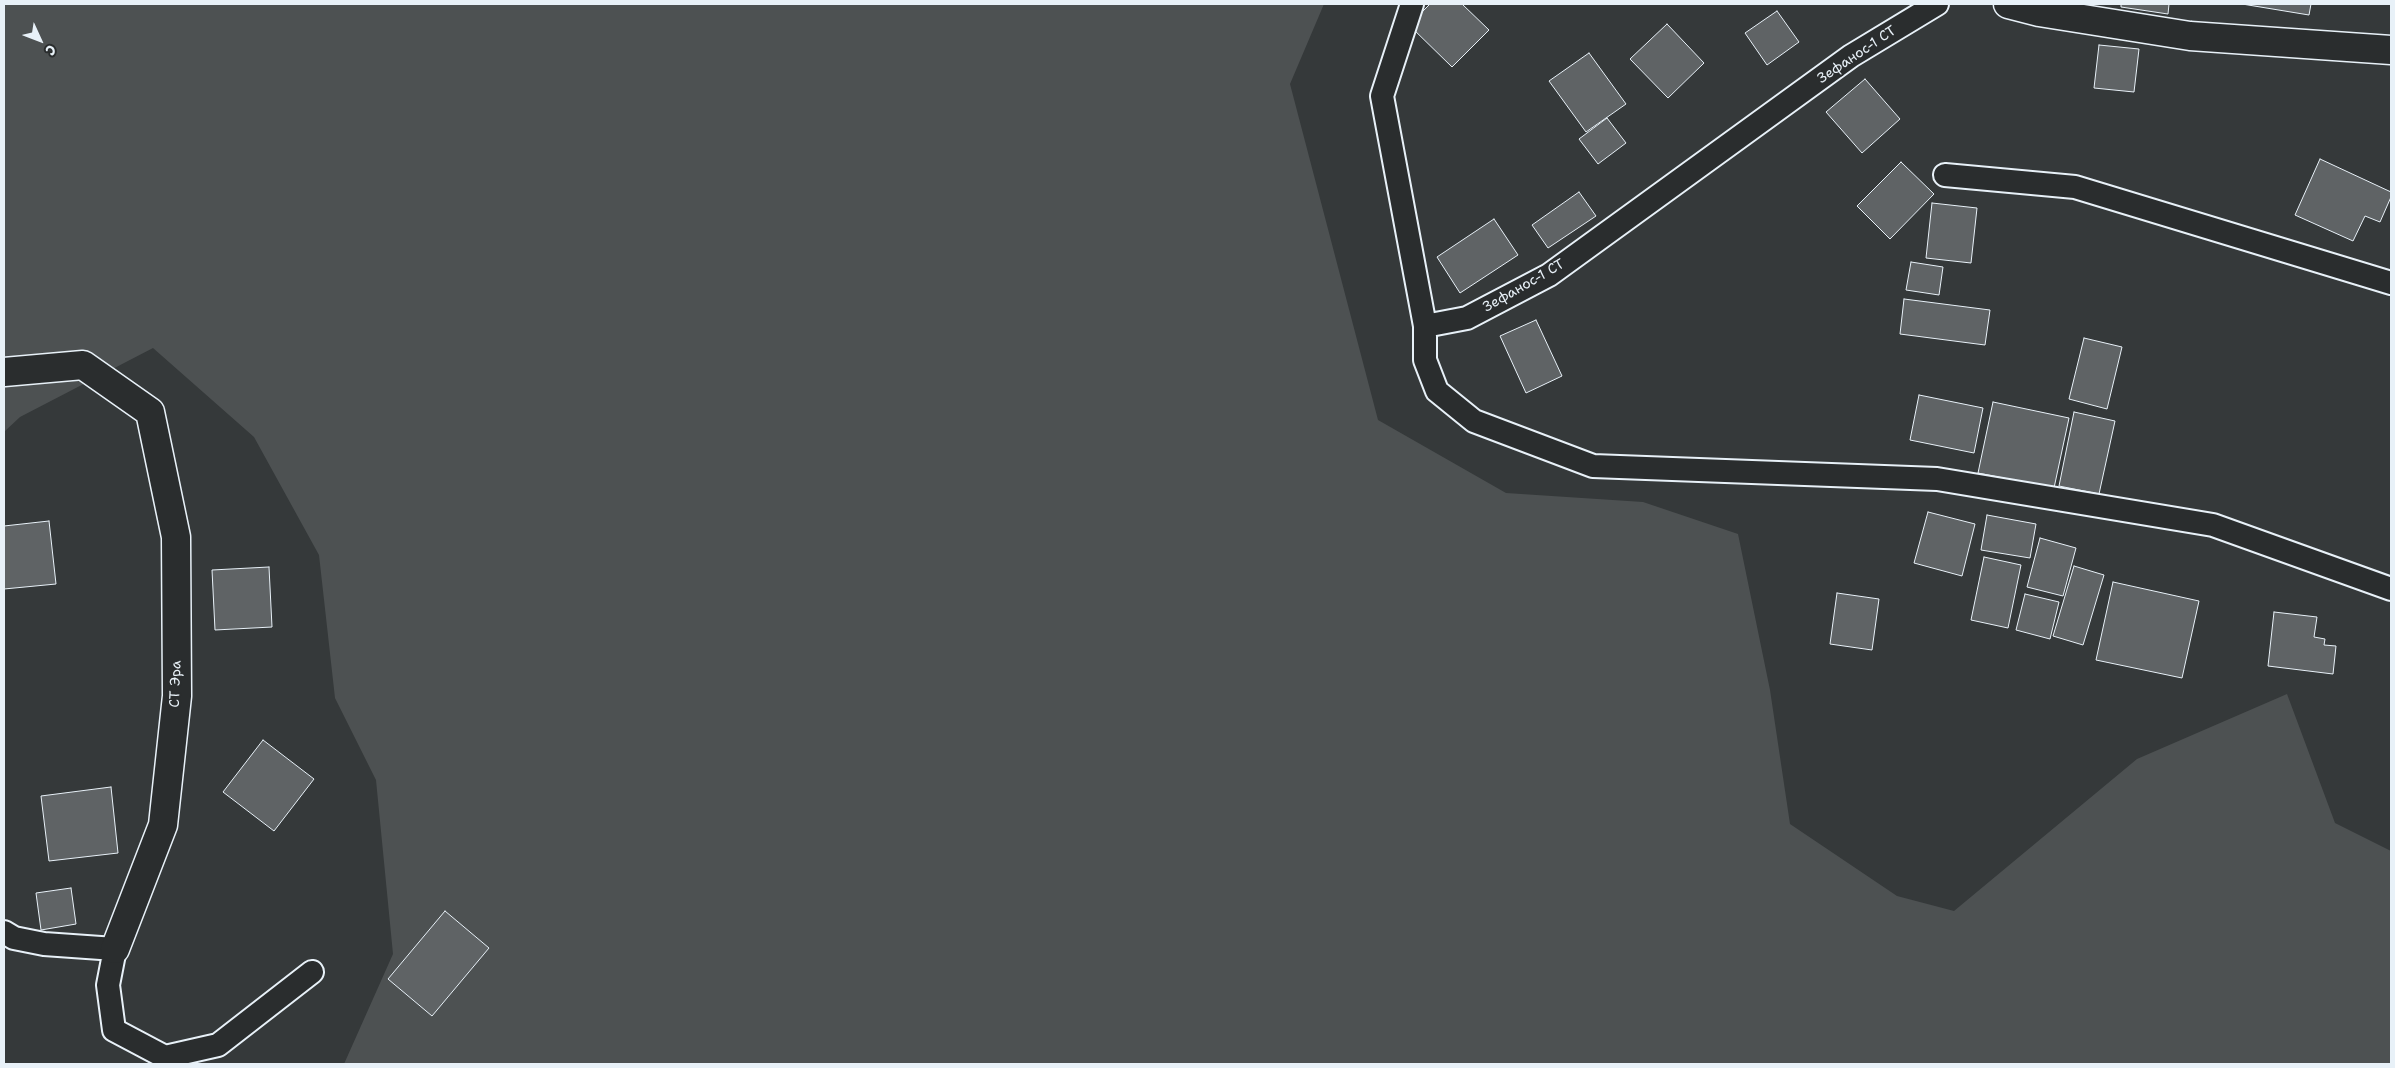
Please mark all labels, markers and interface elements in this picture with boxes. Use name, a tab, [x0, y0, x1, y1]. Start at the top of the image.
north arrow	[15, 15, 65, 65]
street label: Зефанос-1 СТ	[1815, 23, 1899, 87]
text: С	[41, 41, 60, 60]
street label: Зефанос-1 СТ	[1480, 256, 1568, 316]
street label: СТ Эра	[167, 660, 185, 708]

